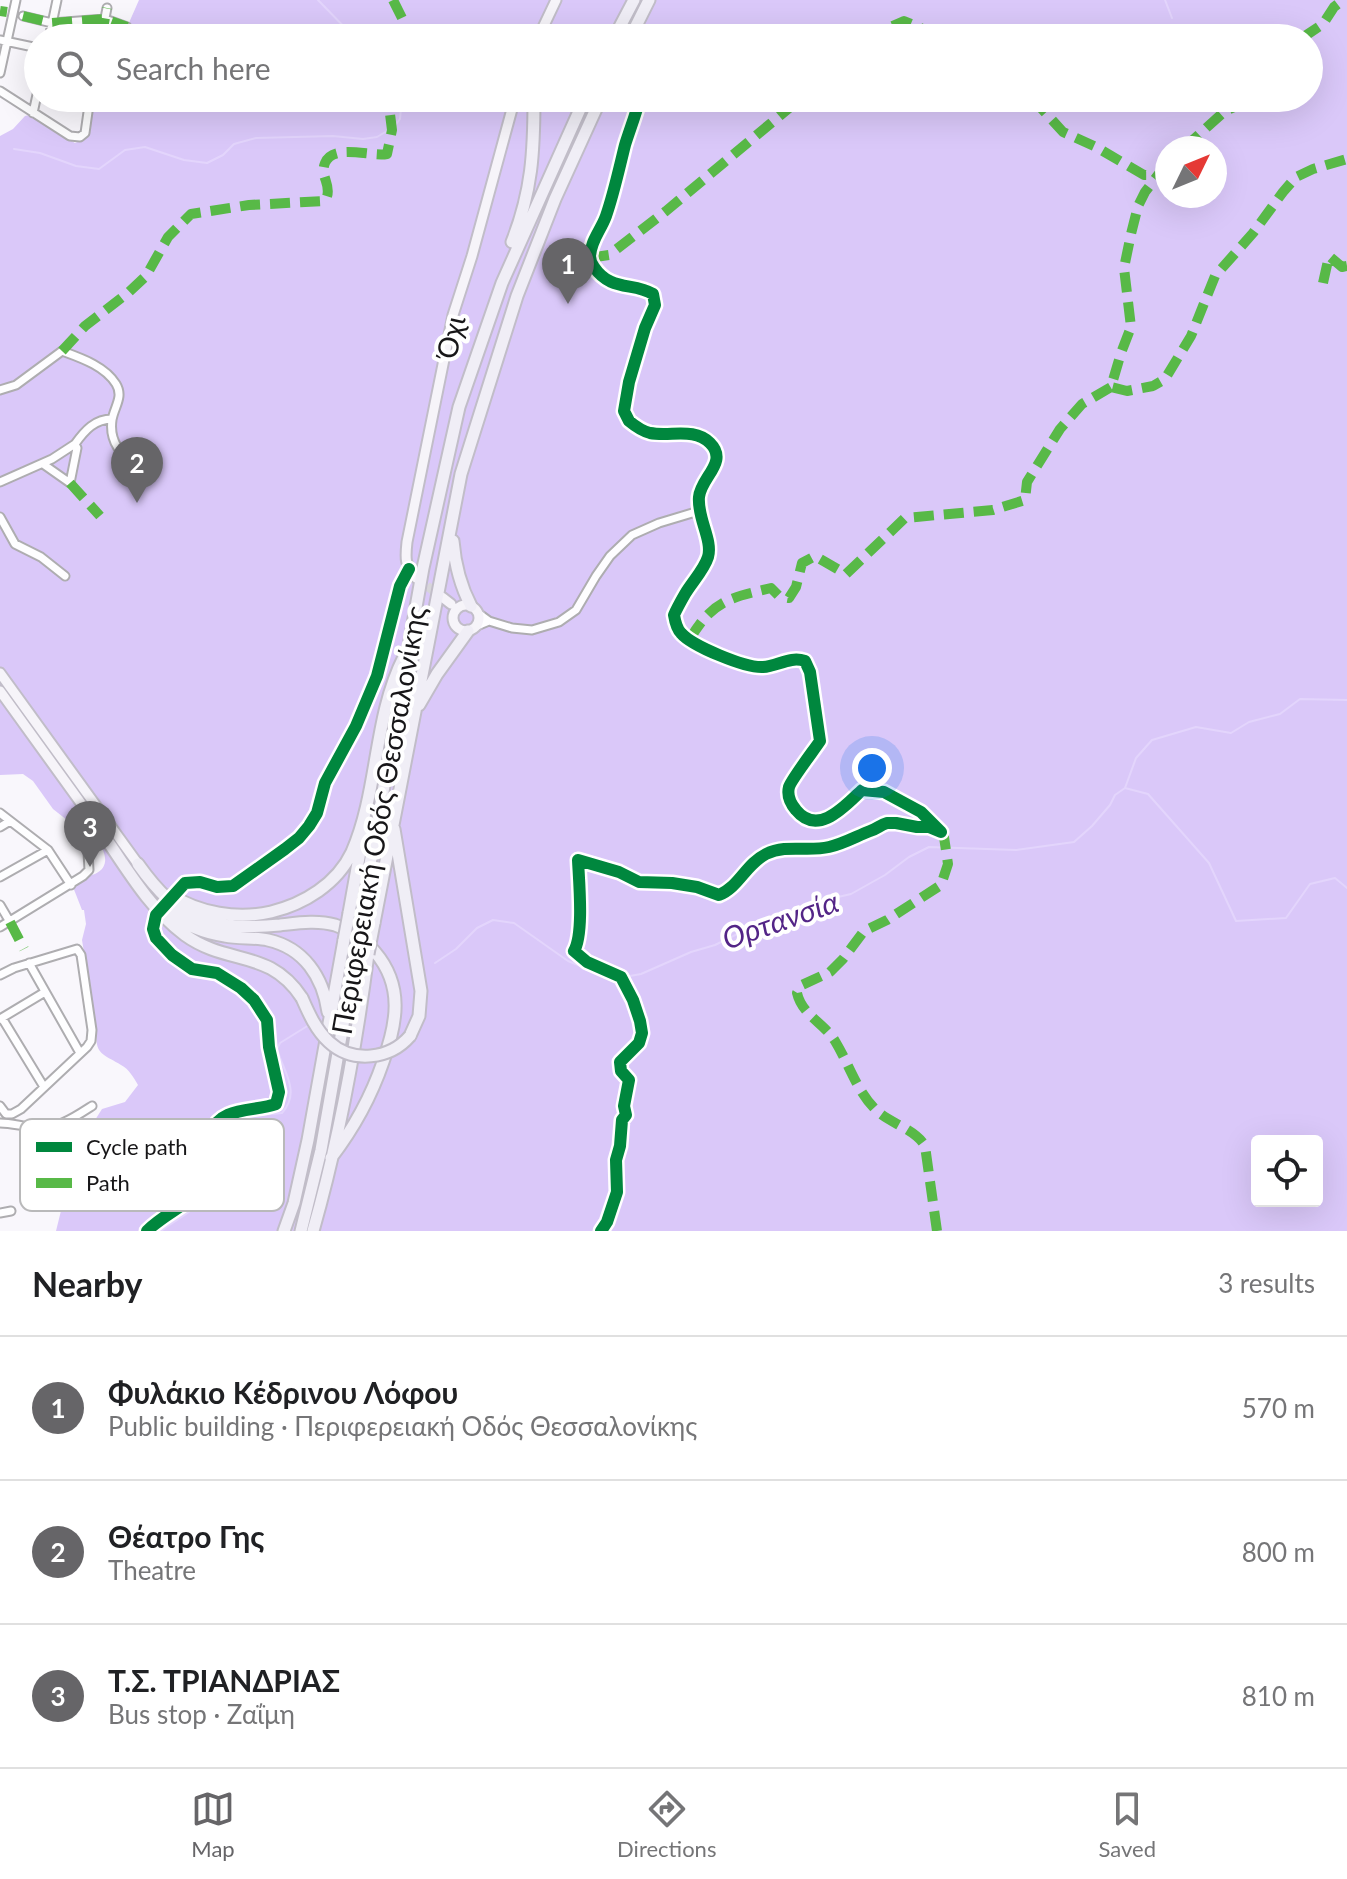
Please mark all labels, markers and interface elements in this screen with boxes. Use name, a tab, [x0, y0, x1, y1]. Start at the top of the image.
search box	[24, 24, 1323, 112]
icon: search	[52, 46, 96, 90]
text: Search here	[116, 50, 271, 86]
north arrow	[1155, 136, 1227, 208]
pin: 1	[542, 238, 594, 304]
street label: Όχι	[428, 312, 472, 364]
pin: 2	[111, 437, 163, 503]
street label: Περιφερειακή Οδός Θεσσαλονίκης	[324, 603, 432, 1037]
your location	[852, 748, 892, 788]
pin: 3	[64, 801, 116, 867]
water label: Ορτανσία	[717, 882, 843, 956]
legend	[20, 1119, 284, 1211]
text: Cycle path	[86, 1133, 188, 1160]
map controls	[1251, 1135, 1323, 1207]
button: locate	[1251, 1135, 1323, 1207]
text: Path	[86, 1169, 130, 1196]
text: Nearby	[32, 1263, 143, 1304]
text: 3 results	[1218, 1267, 1315, 1299]
text: Φυλάκιο Κέδρινου Λόφου	[108, 1374, 458, 1410]
text: 1	[50, 1392, 66, 1424]
text: 570 m	[1242, 1392, 1315, 1424]
text: Public building · Περιφερειακή Οδός Θεσσαλονίκης	[108, 1410, 697, 1442]
text: Θέατρο Γης	[108, 1518, 265, 1554]
text: 2	[50, 1536, 66, 1568]
text: 800 m	[1242, 1536, 1315, 1568]
text: Theatre	[108, 1554, 196, 1586]
text: Τ.Σ. ΤΡΙΑΝΔΡΙΑΣ	[108, 1662, 340, 1698]
text: 3	[50, 1680, 66, 1712]
text: 810 m	[1242, 1680, 1315, 1712]
text: Bus stop · Ζαΐμη	[108, 1698, 295, 1730]
tab: Map	[191, 1787, 235, 1862]
tab: Directions	[617, 1787, 716, 1862]
tab: Saved	[1098, 1787, 1156, 1862]

